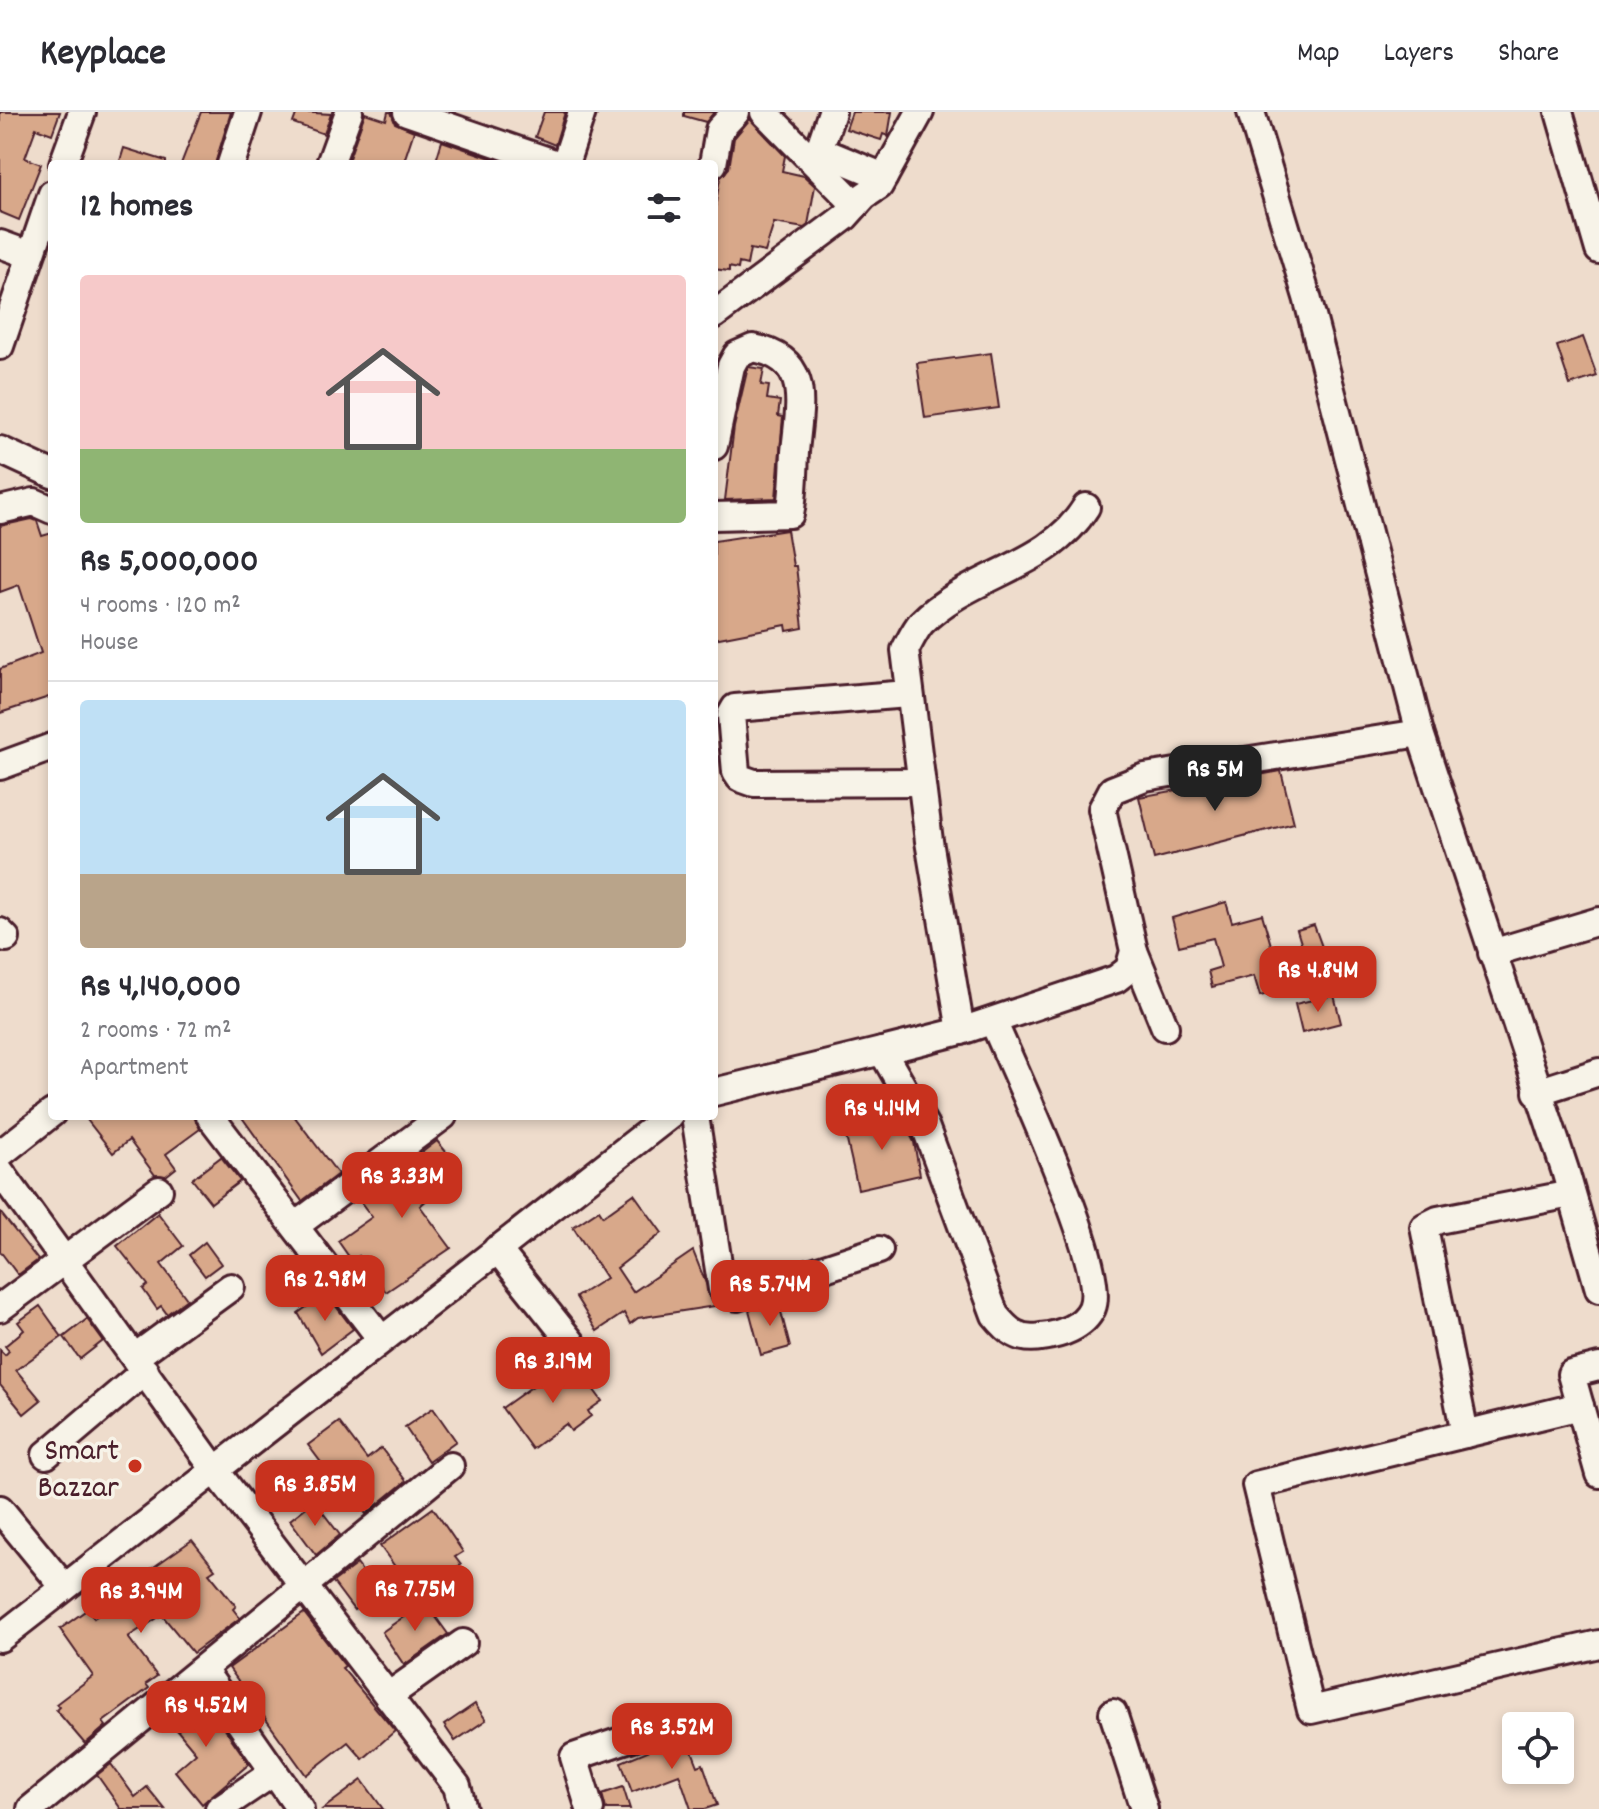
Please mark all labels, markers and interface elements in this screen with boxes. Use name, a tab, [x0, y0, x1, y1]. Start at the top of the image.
text: Keyplace	[40, 28, 166, 83]
text: Map	[1297, 35, 1340, 75]
text: Layers	[1384, 35, 1454, 75]
text: Share	[1498, 35, 1559, 75]
text: 12 homes	[80, 184, 193, 233]
icon: filters	[642, 186, 686, 230]
icon: home	[311, 327, 455, 471]
text: Rs 5,000,000	[80, 539, 259, 588]
text: 4 rooms · 120 m²	[80, 588, 241, 625]
text: House	[80, 625, 138, 662]
pin: Rs 5M	[1159, 745, 1271, 813]
icon: home	[311, 752, 455, 896]
text: Rs 5M	[1187, 752, 1243, 789]
pin: Rs 4.84M	[1235, 946, 1401, 1014]
text: Rs 4.84M	[1277, 953, 1359, 990]
text: Rs 4,140,000	[80, 964, 241, 1013]
text: 2 rooms · 72 m²	[80, 1013, 231, 1050]
text: Apartment	[80, 1050, 189, 1087]
pin: Rs 4.14M	[799, 1084, 965, 1152]
text: Rs 4.14M	[844, 1091, 920, 1128]
pin: Rs 3.33M	[319, 1152, 485, 1220]
text: Rs 3.33M	[360, 1159, 444, 1196]
pin: Rs 2.98M	[242, 1255, 408, 1323]
pin: Rs 5.74M	[687, 1260, 853, 1328]
text: Rs 2.98M	[284, 1262, 366, 1299]
text: Rs 5.74M	[729, 1267, 811, 1304]
pin: Rs 3.19M	[470, 1337, 636, 1405]
text: Rs 3.19M	[514, 1344, 592, 1381]
place label: Smart Bazzar	[38, 1430, 119, 1513]
marker: Smart Bazzar	[126, 1457, 144, 1475]
pin: Rs 3.85M	[232, 1460, 398, 1528]
text: Rs 3.85M	[273, 1467, 357, 1504]
pin: Rs 7.75M	[332, 1565, 498, 1633]
pin: Rs 3.94M	[58, 1567, 224, 1635]
text: Rs 7.75M	[374, 1572, 456, 1609]
text: Rs 3.94M	[99, 1574, 183, 1611]
pin: Rs 4.52M	[123, 1681, 289, 1749]
text: Rs 4.52M	[164, 1688, 248, 1725]
pin: Rs 3.52M	[589, 1703, 755, 1771]
text: Rs 3.52M	[630, 1710, 714, 1747]
map controls	[1502, 1712, 1574, 1784]
button: locate	[1502, 1712, 1574, 1784]

